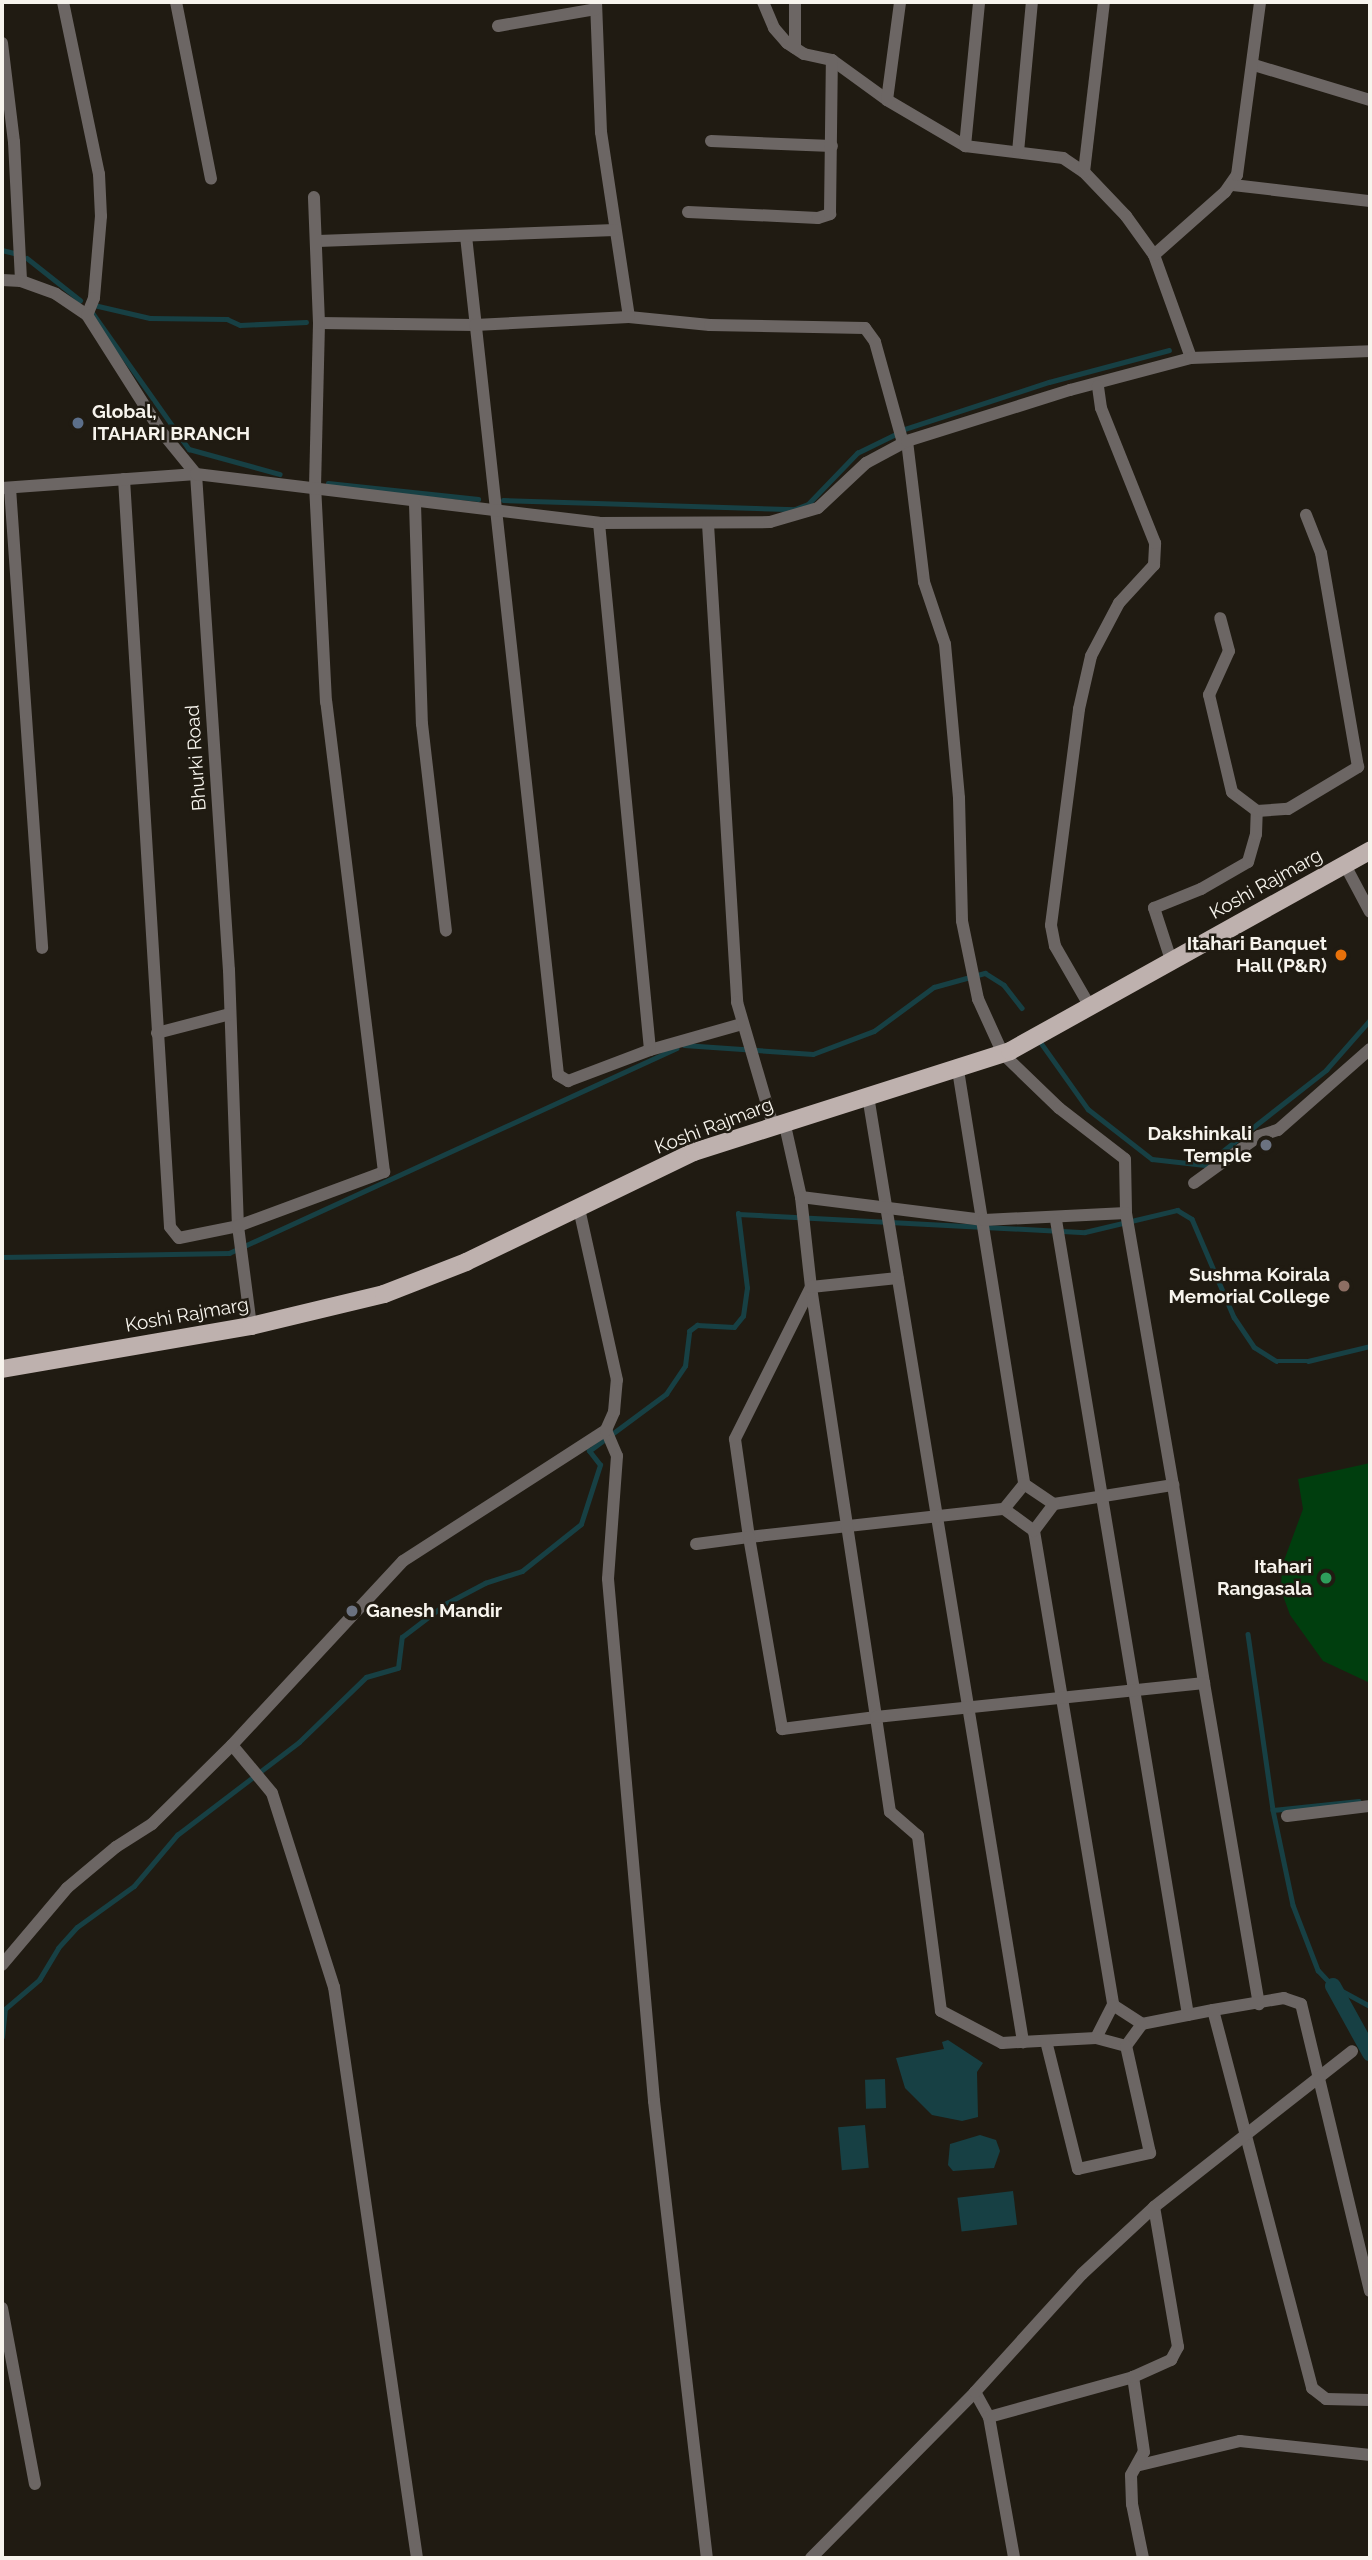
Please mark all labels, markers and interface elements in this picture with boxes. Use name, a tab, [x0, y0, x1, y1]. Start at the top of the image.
place label: Global, ITAHARI BRANCH	[92, 401, 250, 445]
marker: Global, ITAHARI BRANCH	[70, 415, 86, 431]
street label: Bhurki Road	[181, 704, 211, 812]
street label: Koshi Rajmarg	[1206, 844, 1326, 924]
place label: Itahari Banquet Hall (P&R)	[1187, 933, 1327, 977]
marker: Itahari Banquet Hall (P&R)	[1333, 947, 1349, 963]
street label: Koshi Rajmarg	[652, 1093, 776, 1159]
place label: Dakshinkali Temple	[1148, 1123, 1252, 1167]
marker: Dakshinkali Temple	[1258, 1137, 1274, 1153]
place label: Sushma Koirala Memorial College	[1168, 1264, 1330, 1308]
marker: Sushma Koirala Memorial College	[1336, 1278, 1352, 1294]
street label: Koshi Rajmarg	[123, 1293, 251, 1337]
place label: Itahari Rangasala	[1217, 1556, 1312, 1600]
marker: Itahari Rangasala	[1318, 1570, 1334, 1586]
place label: Ganesh Mandir	[366, 1600, 502, 1622]
marker: Ganesh Mandir	[344, 1603, 360, 1619]

